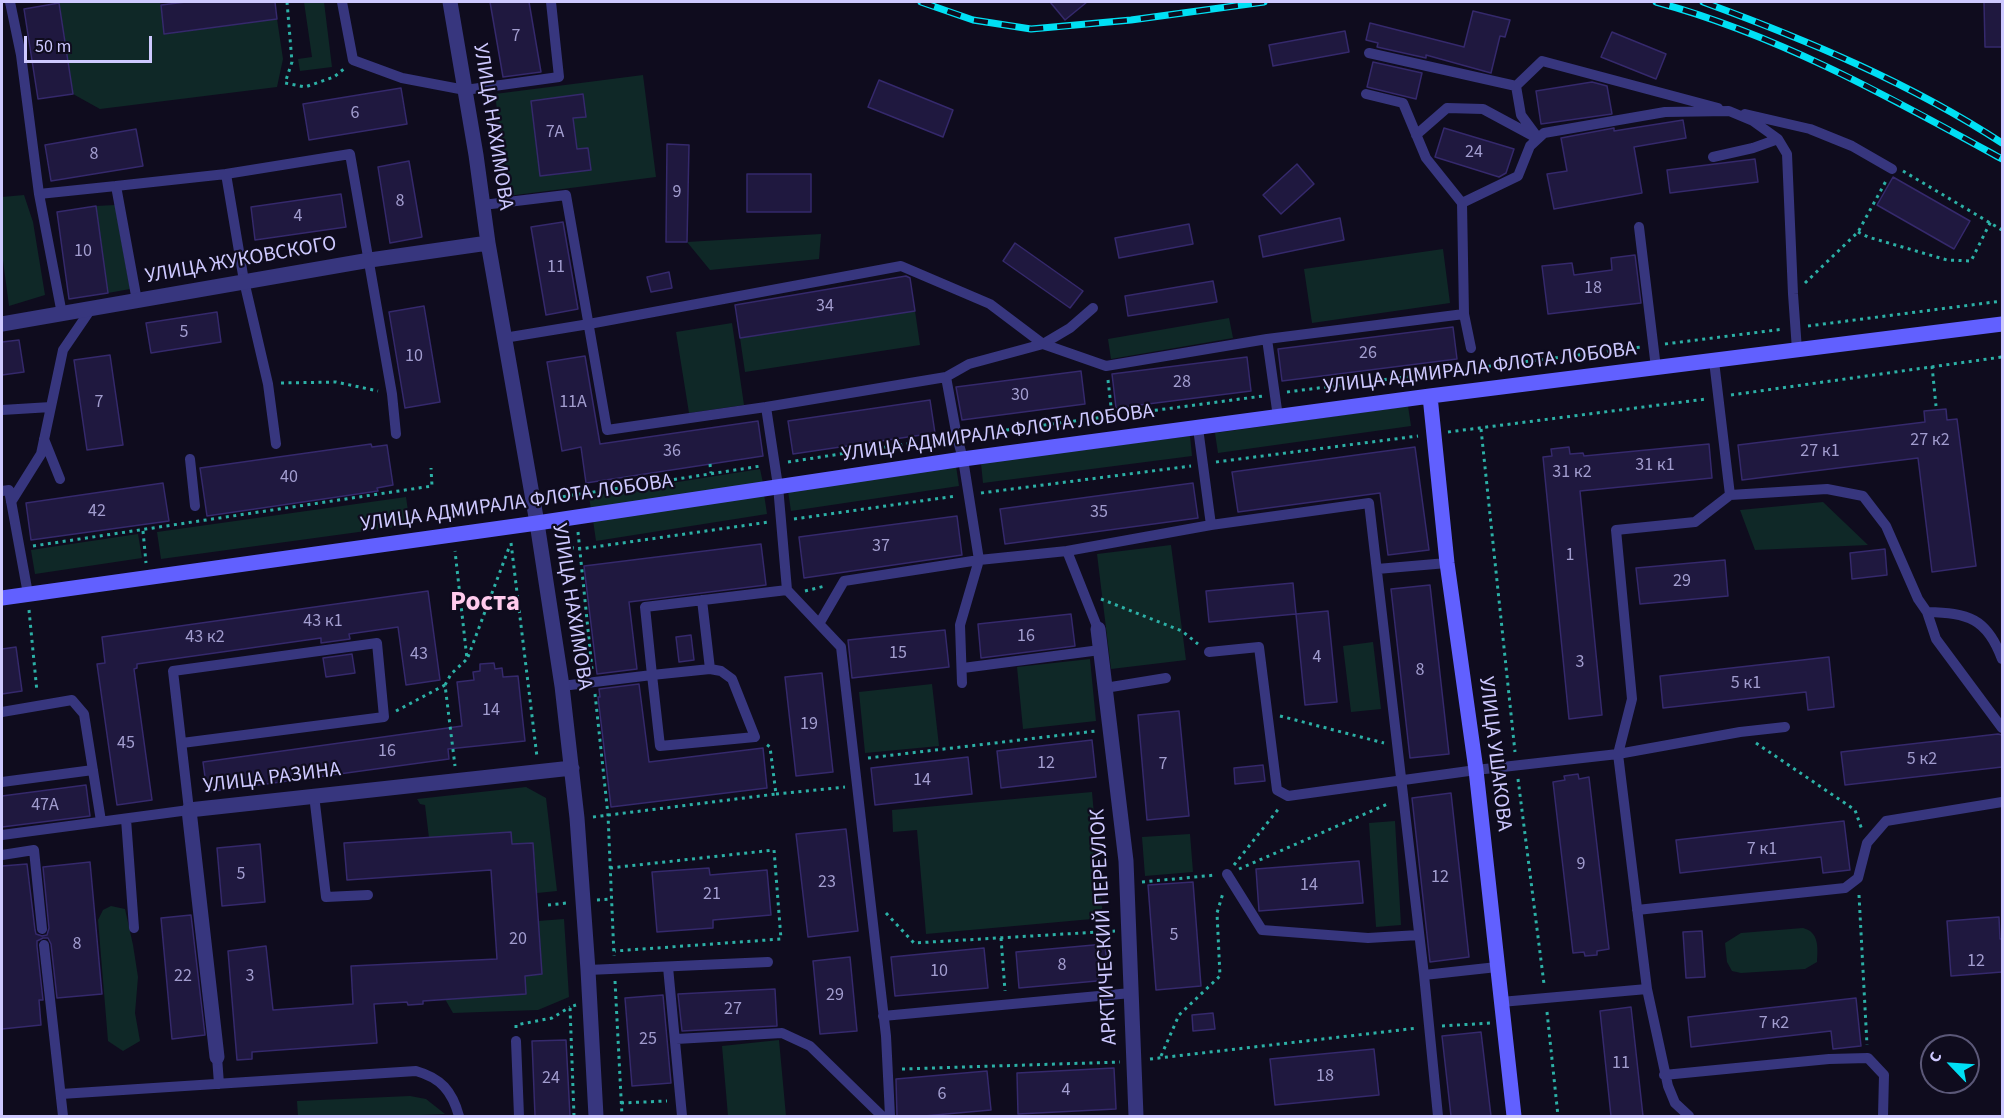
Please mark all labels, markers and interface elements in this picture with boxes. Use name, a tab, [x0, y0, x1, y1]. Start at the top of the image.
scale bar	[27, 24, 154, 62]
house number: 7	[512, 26, 520, 48]
text: 50 m	[35, 34, 71, 59]
street label: УЛИЦА НАХИМОВА	[466, 42, 518, 212]
house number: 6	[351, 103, 359, 125]
house number: 7А	[546, 122, 564, 144]
house number: 24	[1465, 142, 1483, 164]
house number: 8	[90, 144, 98, 166]
house number: 9	[673, 182, 681, 204]
house number: 8	[396, 191, 404, 213]
house number: 4	[294, 206, 302, 228]
street label: УЛИЦА ЖУКОВСКОГО	[143, 232, 339, 290]
house number: 10	[74, 241, 92, 263]
house number: 11	[547, 257, 565, 279]
house number: 18	[1584, 278, 1602, 300]
house number: 34	[816, 296, 834, 318]
house number: 5	[180, 322, 188, 344]
street label: УЛИЦА АДМИРАЛА ФЛОТА ЛОБОВА	[1322, 337, 1638, 401]
house number: 26	[1359, 343, 1377, 365]
house number: 10	[405, 346, 423, 368]
house number: 28	[1173, 372, 1191, 394]
house number: 30	[1011, 385, 1029, 407]
house number: 7	[95, 392, 103, 414]
house number: 11А	[559, 392, 587, 414]
street label: УЛИЦА АДМИРАЛА ФЛОТА ЛОБОВА	[840, 400, 1156, 468]
house number: 27 к2	[1910, 430, 1950, 452]
house number: 36	[663, 441, 681, 463]
house number: 27 к1	[1800, 441, 1840, 463]
house number: 31 к1	[1635, 455, 1675, 477]
house number: 31 к2	[1552, 462, 1592, 484]
house number: 40	[280, 467, 298, 489]
street label: УЛИЦА АДМИРАЛА ФЛОТА ЛОБОВА	[359, 470, 675, 538]
house number: 42	[88, 501, 106, 523]
house number: 35	[1090, 502, 1108, 524]
street label: УЛИЦА НАХИМОВА	[545, 522, 597, 692]
house number: 37	[872, 536, 890, 558]
house number: 1	[1566, 545, 1574, 567]
house number: 29	[1673, 571, 1691, 593]
district label: Роста	[450, 588, 520, 620]
house number: 43 к1	[303, 611, 343, 633]
house number: 16	[1017, 626, 1035, 648]
house number: 43 к2	[185, 627, 225, 649]
house number: 15	[889, 643, 907, 665]
house number: 43	[410, 644, 428, 666]
house number: 4	[1313, 647, 1321, 669]
house number: 3	[1576, 652, 1584, 674]
house number: 8	[1416, 660, 1424, 682]
house number: 5 к1	[1731, 673, 1761, 695]
street label: УЛИЦА УШАКОВА	[1472, 675, 1516, 833]
house number: 14	[482, 700, 500, 722]
house number: 19	[800, 714, 818, 736]
house number: 45	[117, 733, 135, 755]
house number: 16	[378, 741, 396, 763]
house number: 5 к2	[1907, 749, 1937, 771]
house number: 12	[1037, 753, 1055, 775]
house number: 7	[1159, 754, 1167, 776]
street label: УЛИЦА РАЗИНА	[202, 758, 342, 800]
house number: 14	[913, 770, 931, 792]
house number: 47А	[31, 795, 59, 817]
street label: АРКТИЧЕСКИЙ ПЕРЕУЛОК	[1086, 808, 1124, 1046]
house number: 7 к1	[1747, 839, 1777, 861]
house number: 9	[1577, 854, 1585, 876]
house number: 5	[237, 864, 245, 886]
house number: 12	[1431, 867, 1449, 889]
house number: 23	[818, 872, 836, 894]
house number: 14	[1300, 875, 1318, 897]
house number: 21	[703, 884, 721, 906]
house number: 5	[1170, 925, 1178, 947]
house number: 20	[509, 929, 527, 951]
house number: 8	[73, 934, 81, 956]
house number: 12	[1967, 951, 1985, 973]
house number: 8	[1058, 955, 1066, 977]
house number: 10	[930, 961, 948, 983]
house number: 22	[174, 966, 192, 988]
house number: 3	[246, 966, 254, 988]
house number: 29	[826, 985, 844, 1007]
house number: 27	[724, 999, 742, 1021]
house number: 7 к2	[1759, 1013, 1789, 1035]
house number: 25	[639, 1029, 657, 1051]
north arrow	[1920, 1034, 1980, 1094]
text: С	[1924, 1048, 1947, 1066]
house number: 11	[1612, 1053, 1630, 1075]
house number: 18	[1316, 1066, 1334, 1088]
house number: 24	[542, 1068, 560, 1090]
house number: 4	[1062, 1080, 1070, 1102]
house number: 6	[938, 1084, 946, 1106]

